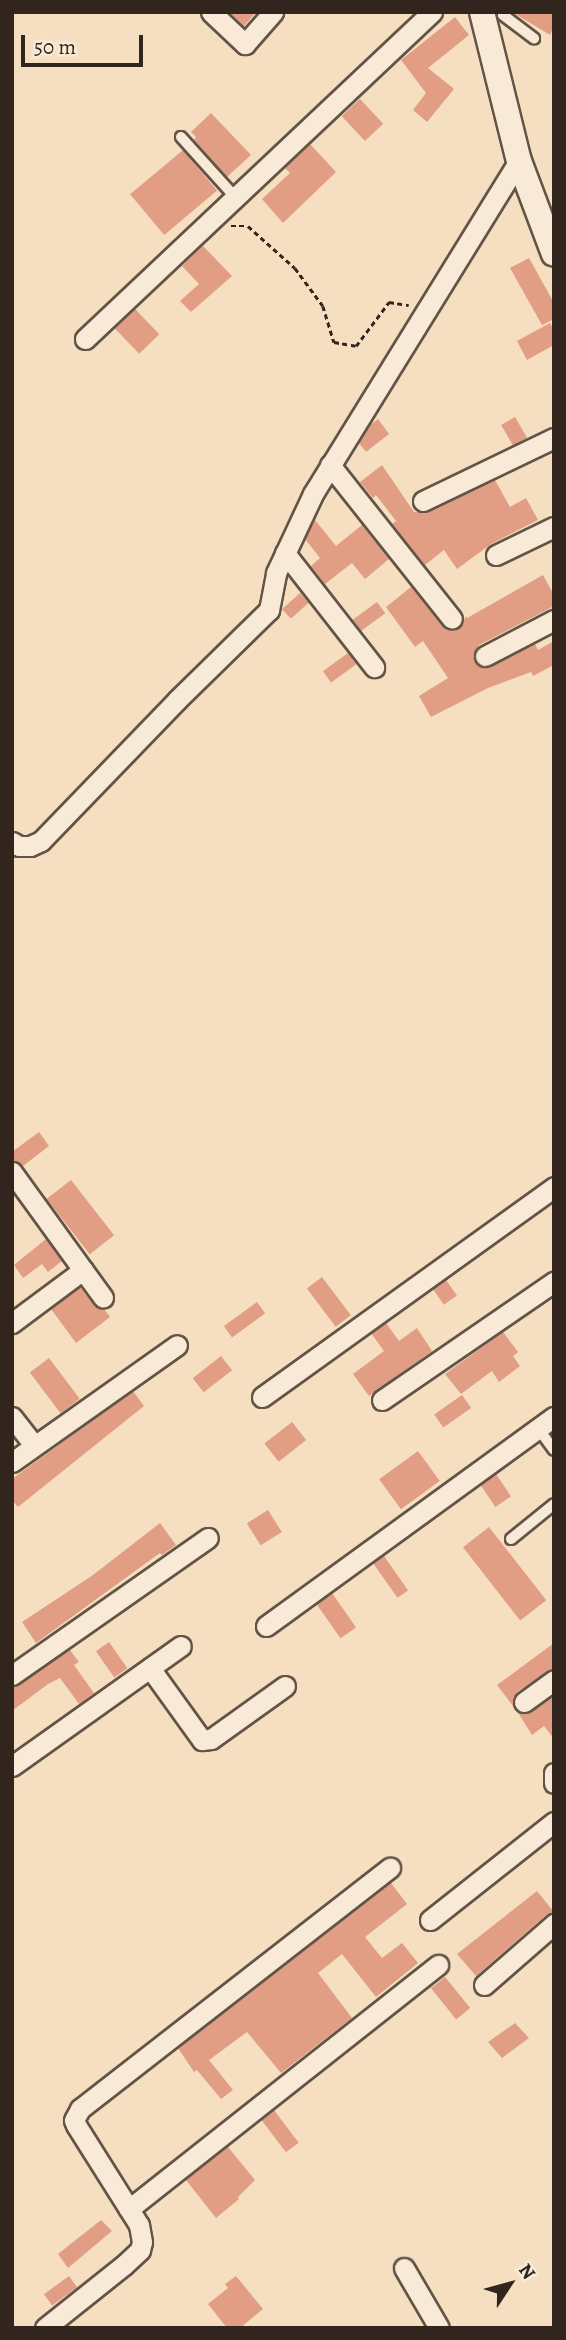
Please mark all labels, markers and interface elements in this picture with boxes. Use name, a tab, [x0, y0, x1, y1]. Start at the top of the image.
scale bar	[24, 21, 147, 65]
text: 50 m	[34, 33, 76, 61]
north arrow	[475, 2249, 545, 2319]
text: N	[512, 2258, 542, 2285]

